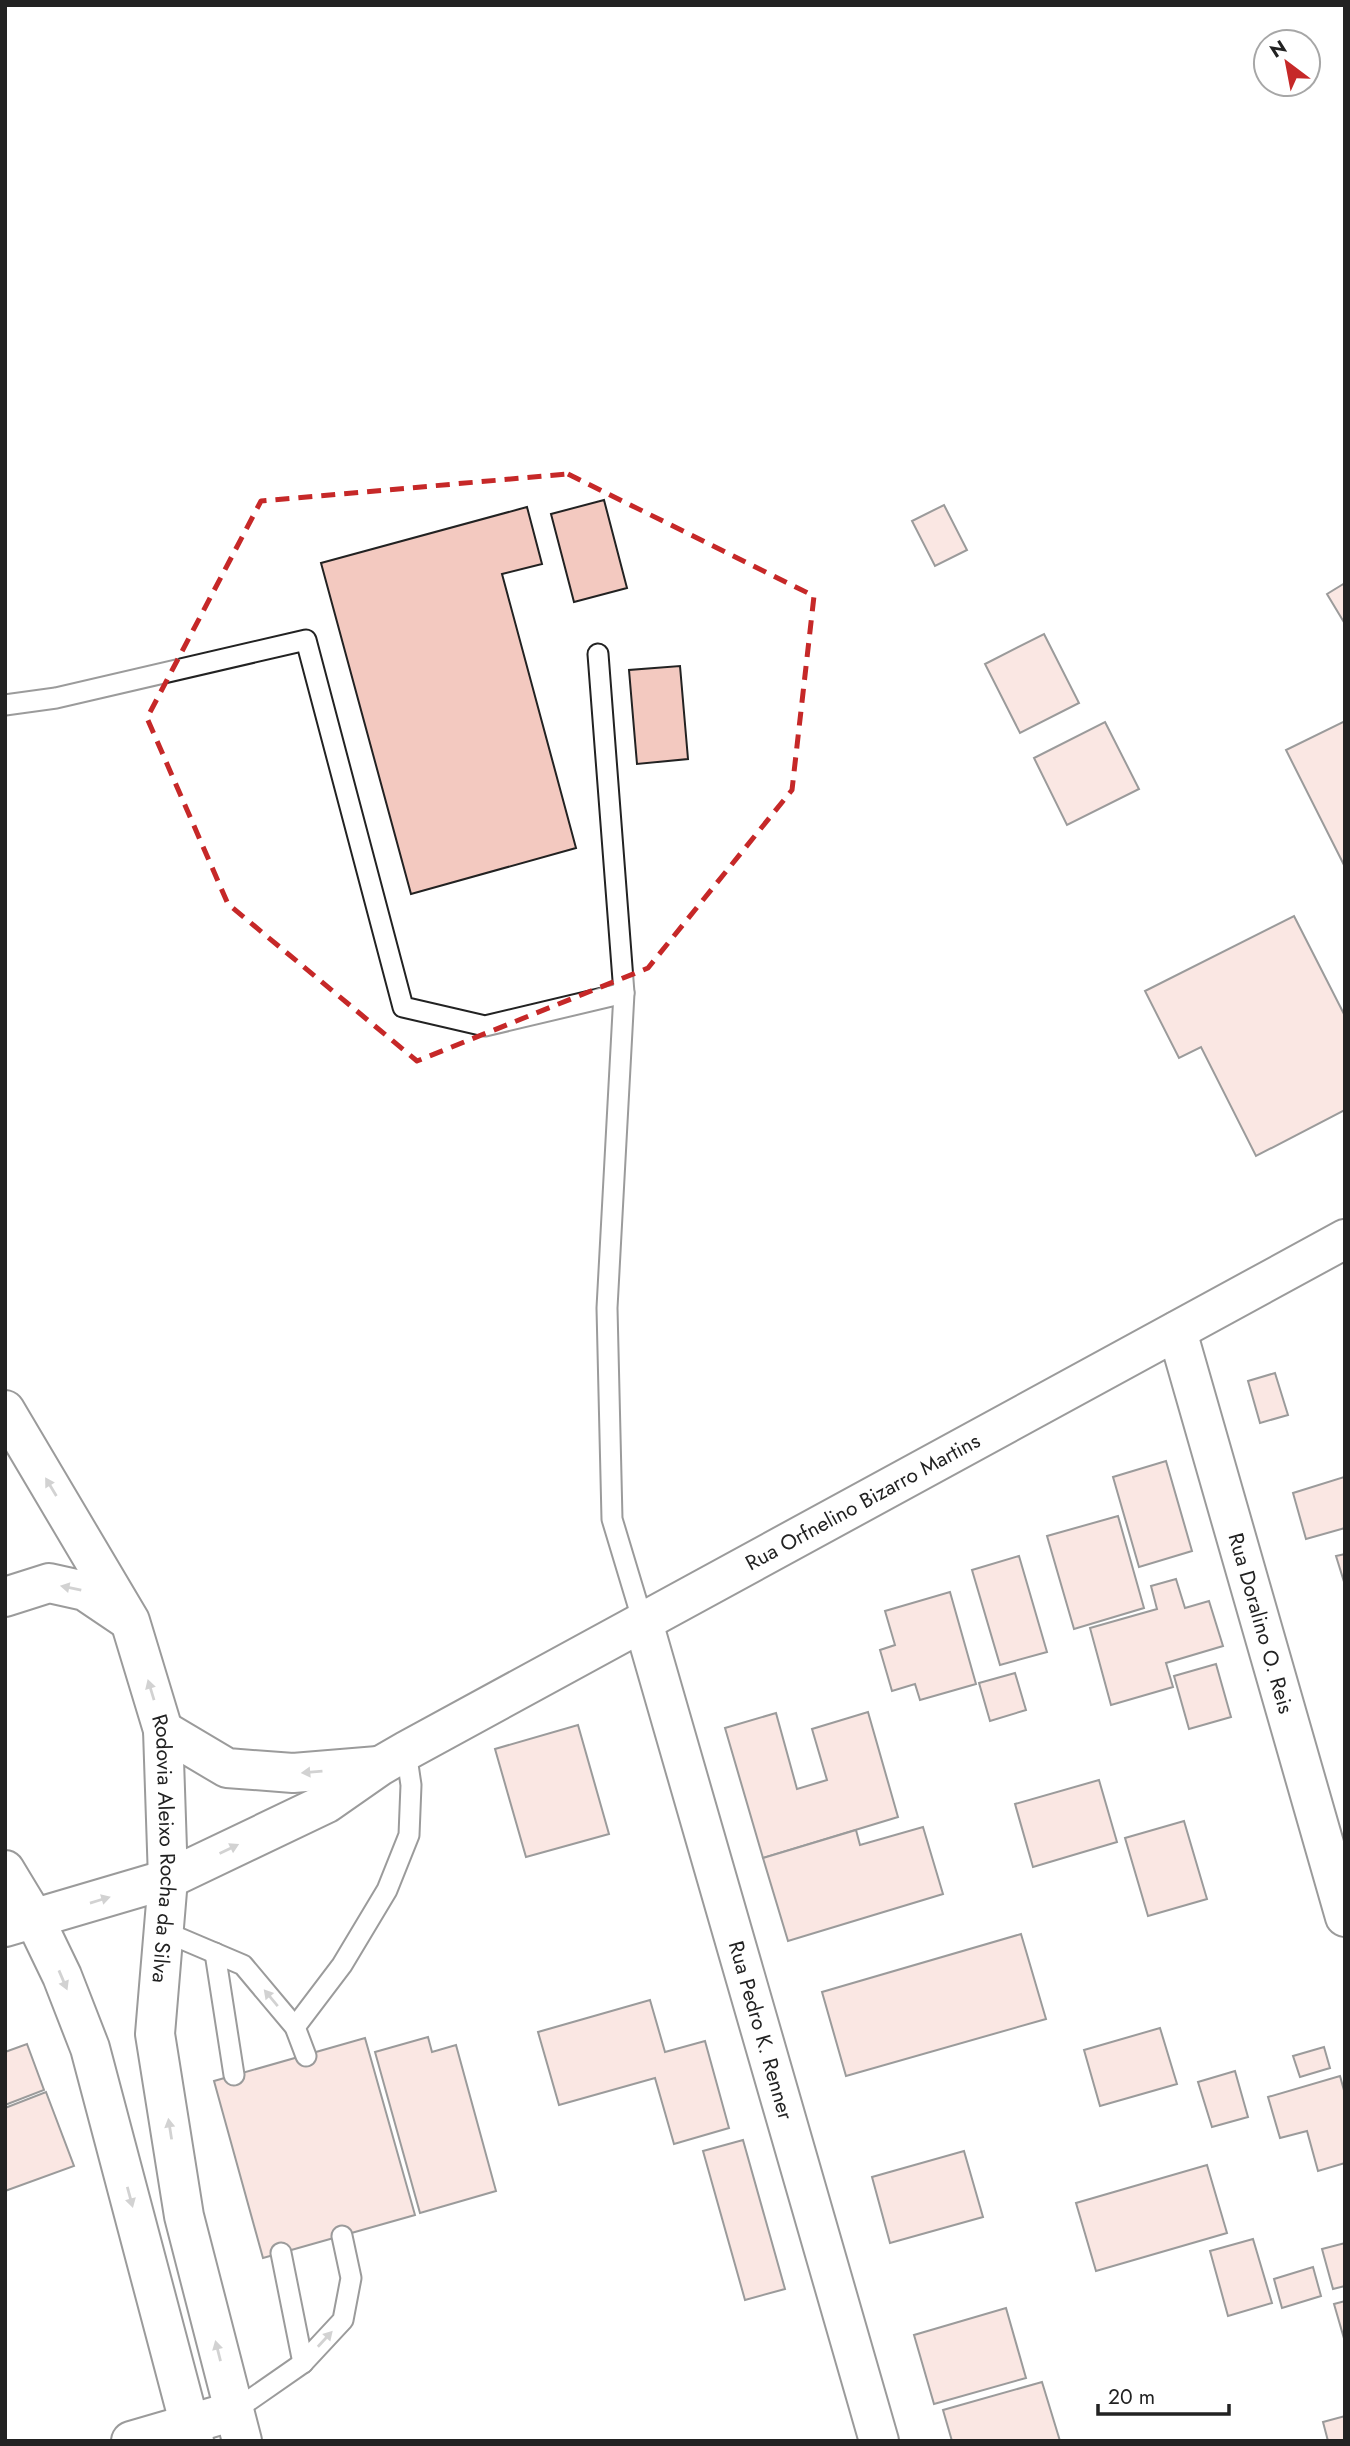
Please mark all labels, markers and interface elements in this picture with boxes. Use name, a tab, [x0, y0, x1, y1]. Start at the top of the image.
north arrow	[1252, 28, 1322, 98]
text: N	[1265, 34, 1292, 64]
street label: Rua Orfnelino Bizarro Martins	[740, 1426, 985, 1578]
one-way arrow	[45, 1478, 57, 1497]
street label: Rua Doralino O. Reis	[1221, 1529, 1301, 1717]
one-way arrow	[60, 1582, 82, 1593]
one-way arrow	[145, 1680, 155, 1701]
street label: Rodovia Aleixo Rocha da Silva	[144, 1711, 183, 1984]
one-way arrow	[300, 1767, 322, 1778]
one-way arrow	[219, 1844, 239, 1855]
one-way arrow	[90, 1894, 111, 1904]
street label: Rua Pedro K. Renner	[721, 1937, 801, 2124]
one-way arrow	[57, 1970, 69, 1990]
one-way arrow	[264, 1990, 279, 2007]
one-way arrow	[164, 2118, 175, 2140]
one-way arrow	[125, 2186, 136, 2208]
one-way arrow	[317, 2331, 333, 2348]
one-way arrow	[212, 2340, 223, 2362]
scale bar	[1098, 2372, 1229, 2416]
text: 20 m	[1108, 2382, 1155, 2412]

